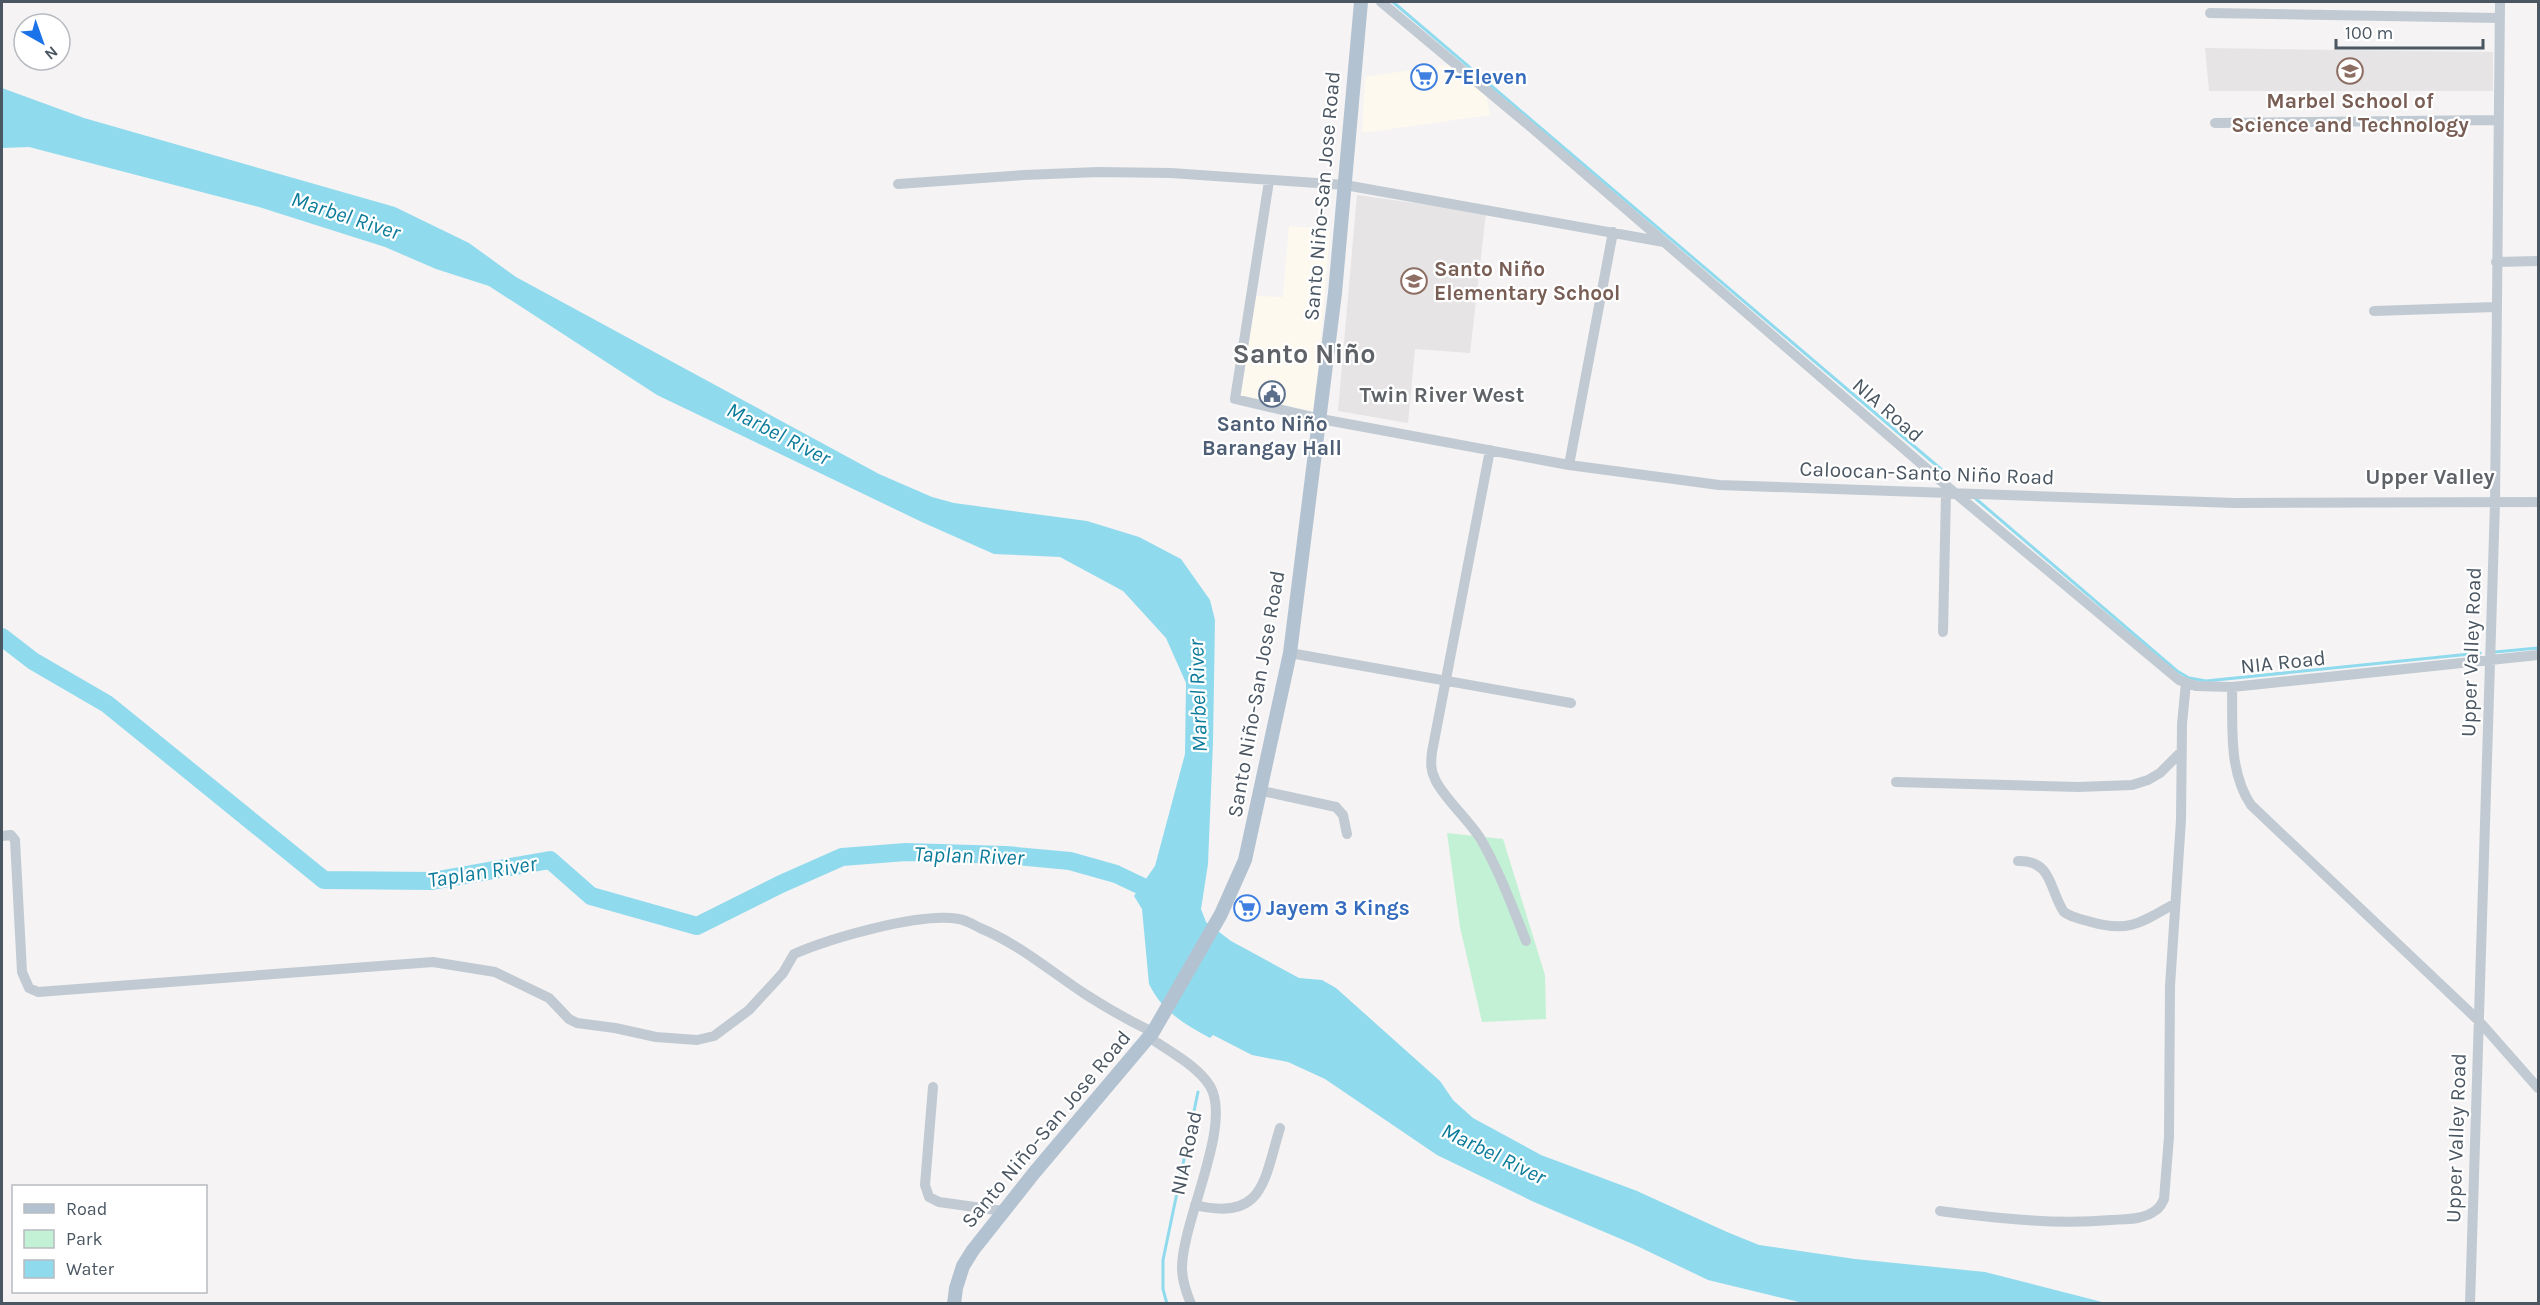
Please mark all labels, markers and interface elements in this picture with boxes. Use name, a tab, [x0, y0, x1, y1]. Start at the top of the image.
north arrow	[12, 12, 72, 72]
scale bar	[2336, 12, 2483, 50]
text: 100 m	[2345, 22, 2393, 44]
text: N	[41, 42, 62, 64]
school or university icon: Marbel School of Science and Technology	[2335, 56, 2365, 86]
supermarket icon: 7-Eleven	[1409, 62, 1439, 92]
place label: 7-Eleven	[1444, 65, 1527, 89]
street label: Santo Niño-San Jose Road	[1299, 70, 1345, 322]
place label: Marbel School of Science and Technology	[2231, 89, 2469, 137]
water label: Marbel River	[288, 186, 405, 246]
place label: Santo Niño Elementary School	[1434, 257, 1620, 305]
school or university icon: Santo Niño Elementary School	[1399, 266, 1429, 296]
district label: Santo Niño	[1233, 338, 1375, 370]
street label: NIA Road	[1848, 373, 1928, 447]
public building icon: Santo Niño Barangay Hall	[1257, 379, 1287, 409]
district label: Twin River West	[1360, 382, 1525, 408]
water label: Marbel River	[722, 397, 836, 472]
place label: Santo Niño Barangay Hall	[1202, 412, 1342, 460]
street label: Caloocan-Santo Niño Road	[1799, 457, 2055, 489]
district label: Upper Valley	[2365, 464, 2495, 490]
street label: Upper Valley Road	[2456, 567, 2486, 737]
street label: Santo Niño-San Jose Road	[1222, 569, 1290, 819]
water label: Marbel River	[1183, 638, 1213, 753]
street label: NIA Road	[2239, 646, 2327, 678]
water label: Taplan River	[913, 841, 1026, 871]
water label: Taplan River	[426, 850, 540, 893]
supermarket icon: Jayem 3 Kings	[1232, 893, 1262, 923]
place label: Jayem 3 Kings	[1266, 896, 1410, 920]
street label: Santo Niño-San Jose Road	[956, 1025, 1136, 1233]
street label: Upper Valley Road	[2441, 1053, 2471, 1223]
street label: NIA Road	[1165, 1109, 1207, 1197]
water label: Marbel River	[1437, 1117, 1551, 1191]
legend	[12, 1185, 207, 1293]
text: Road	[66, 1198, 107, 1220]
text: Park	[66, 1228, 103, 1250]
text: Water	[66, 1258, 114, 1280]

